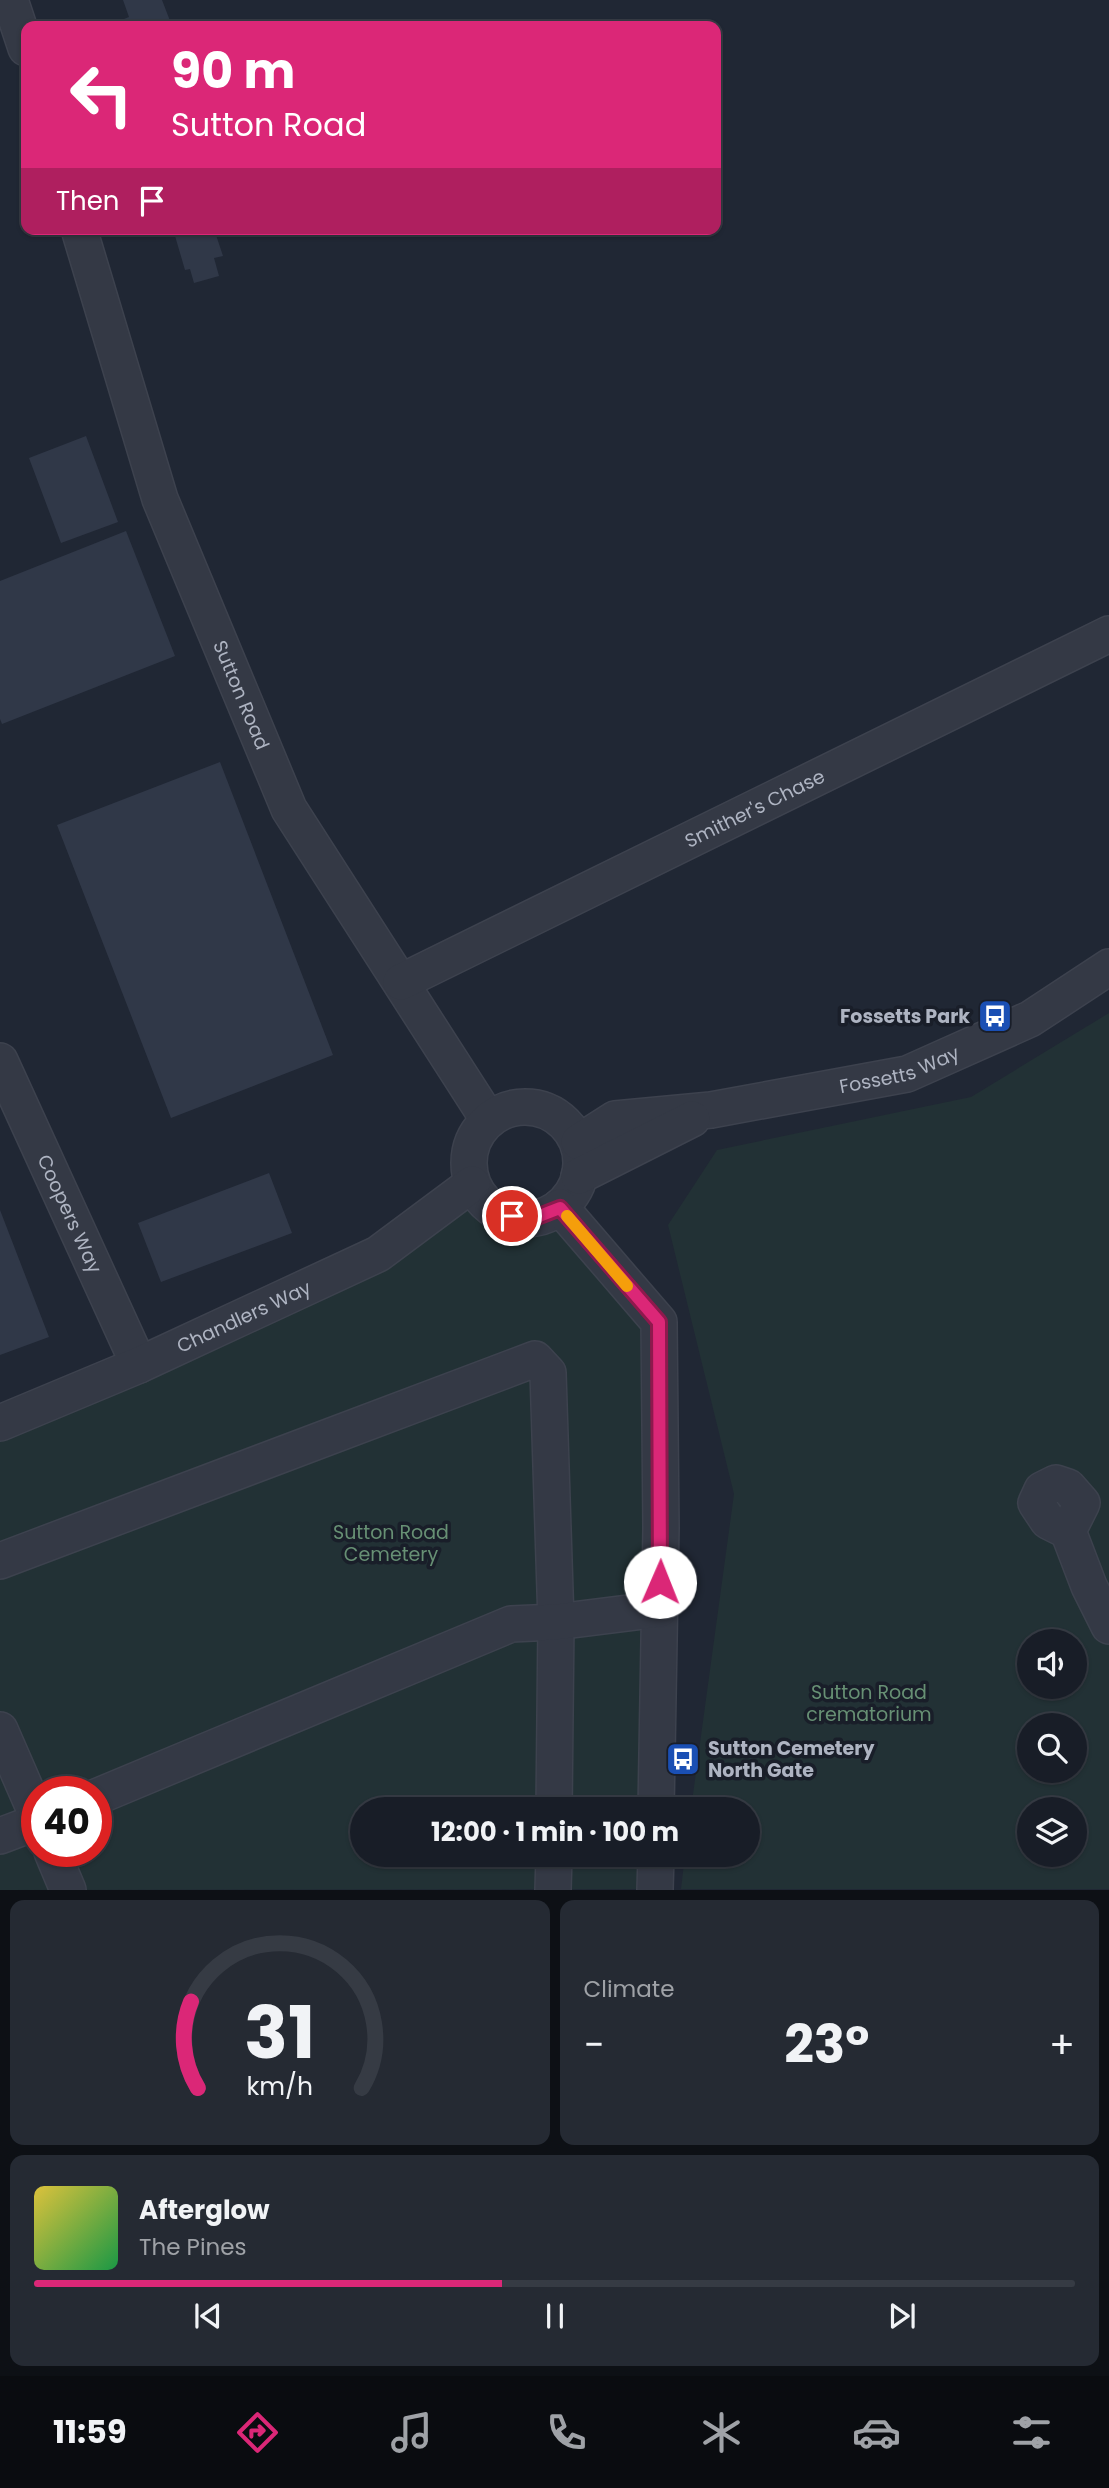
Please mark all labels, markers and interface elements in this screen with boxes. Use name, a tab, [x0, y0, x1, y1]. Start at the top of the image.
text: 90 m	[171, 37, 295, 105]
icon: left	[56, 49, 147, 140]
text: Sutton Road	[171, 102, 366, 147]
icon: arrive	[133, 182, 171, 220]
text: Then	[56, 183, 119, 219]
street label: Sutton Road	[207, 636, 276, 754]
street label: Smither's Chase	[680, 762, 829, 854]
bus stop icon: Fossetts Park	[976, 997, 1014, 1035]
place label: Fossetts Park	[840, 1003, 970, 1030]
street label: Fossetts Way	[837, 1039, 964, 1100]
street label: Coopers Way	[31, 1150, 109, 1278]
pin	[482, 1186, 542, 1246]
icon: arrive	[493, 1197, 531, 1235]
street label: Chandlers Way	[172, 1273, 316, 1359]
park label: Sutton Road Cemetery	[333, 1519, 449, 1568]
position arrow	[623, 1545, 697, 1619]
map controls	[1017, 1629, 1087, 1867]
button: sound	[1017, 1629, 1087, 1699]
park label: Sutton Road crematorium	[806, 1679, 932, 1728]
button: search	[1017, 1713, 1087, 1783]
place label: Sutton Cemetery North Gate	[708, 1735, 875, 1784]
bus stop icon: Sutton Cemetery North Gate	[664, 1740, 702, 1778]
speed limit sign: 40	[21, 1776, 112, 1867]
button: layers	[1017, 1797, 1087, 1867]
text: 12:00 · 1 min · 100 m	[431, 1814, 679, 1850]
text: Climate	[584, 1973, 674, 2005]
text: 31	[244, 1983, 315, 2084]
text: 23°	[784, 2008, 869, 2081]
text: −	[584, 2018, 604, 2071]
text: +	[1049, 2018, 1075, 2071]
text: km/h	[246, 2069, 313, 2104]
text: Afterglow	[139, 2192, 270, 2228]
text: The Pines	[139, 2231, 247, 2263]
icon: previous	[189, 2297, 227, 2335]
icon: pause	[536, 2297, 574, 2335]
icon: next	[883, 2297, 921, 2335]
icon: directions	[233, 2408, 282, 2457]
icon: music	[387, 2408, 436, 2457]
icon: phone	[542, 2408, 591, 2457]
icon: climate	[697, 2408, 746, 2457]
icon: car	[852, 2408, 901, 2457]
icon: filters	[1007, 2408, 1056, 2457]
text: 11:59	[53, 2409, 127, 2454]

